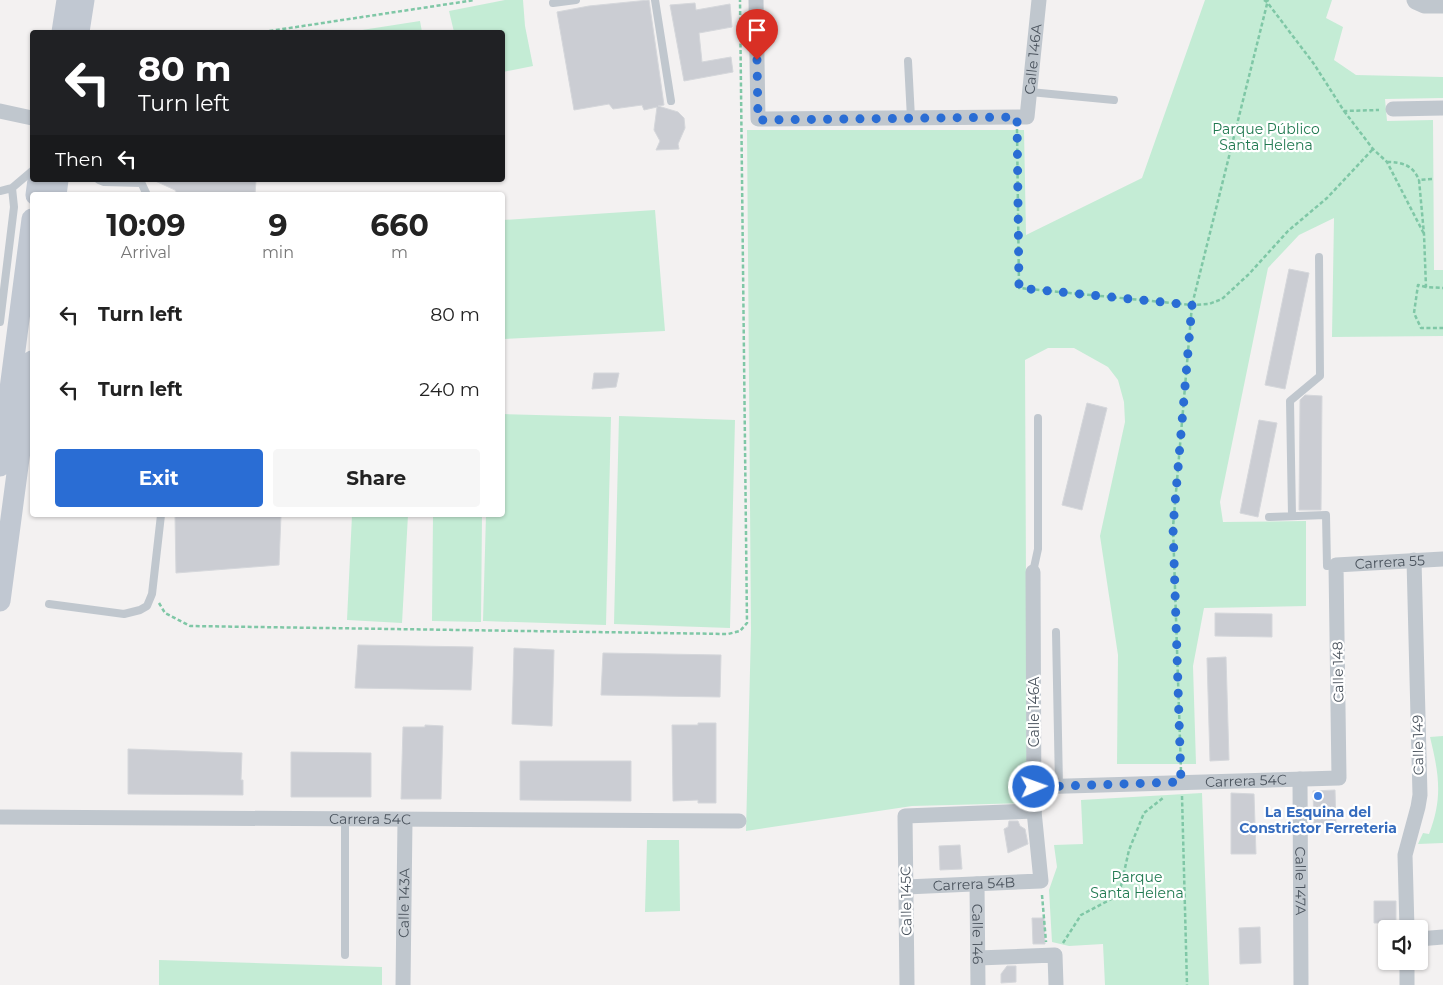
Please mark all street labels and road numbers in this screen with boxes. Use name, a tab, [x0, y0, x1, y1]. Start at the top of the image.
street label: Calle 146A	[1020, 22, 1046, 95]
street label: Carrera 55	[1354, 551, 1425, 573]
street label: Calle 148	[1328, 641, 1348, 703]
street label: Calle 146A	[1025, 676, 1043, 747]
street label: Calle 149	[1408, 715, 1428, 775]
street label: Carrera 54C	[1205, 771, 1287, 791]
street label: Carrera 54C	[329, 810, 411, 828]
street label: Calle 147A	[1291, 847, 1310, 916]
street label: Calle 145C	[896, 866, 916, 936]
street label: Calle 143A	[395, 867, 413, 938]
street label: Carrera 54B	[932, 873, 1015, 895]
street label: Calle 146	[968, 904, 987, 965]

